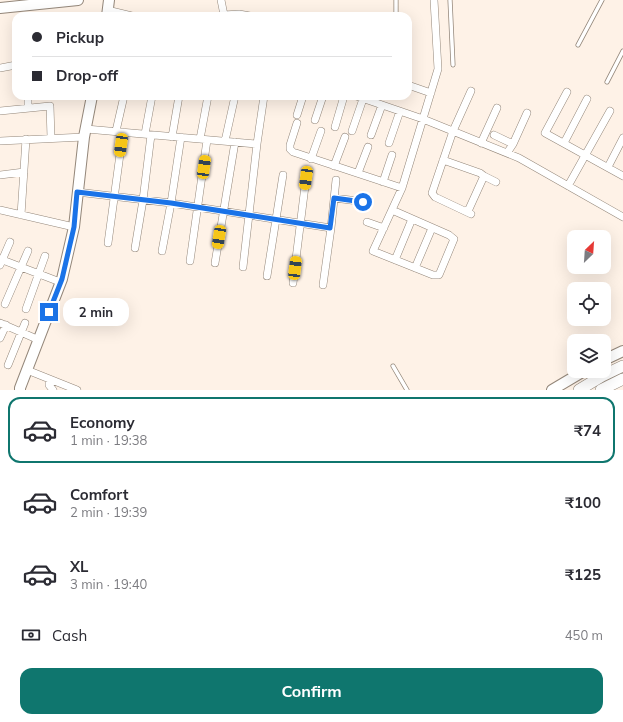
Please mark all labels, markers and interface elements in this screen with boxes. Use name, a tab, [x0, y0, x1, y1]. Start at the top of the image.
text: Pickup	[56, 28, 104, 47]
text: Drop-off	[56, 66, 118, 85]
car	[113, 132, 129, 158]
car	[196, 154, 212, 180]
car	[298, 165, 314, 191]
route start	[354, 193, 372, 211]
car	[211, 224, 227, 250]
north arrow	[567, 230, 611, 274]
map controls	[567, 230, 611, 378]
car	[288, 255, 302, 281]
button: locate	[567, 282, 611, 326]
callout: 2 min	[63, 298, 129, 326]
route end	[40, 303, 58, 321]
text: 2 min	[79, 304, 113, 320]
button: layers	[567, 334, 611, 378]
icon: car	[22, 412, 58, 448]
text: Economy	[70, 413, 135, 432]
text: ₹74	[574, 421, 601, 440]
text: 1 min · 19:38	[70, 432, 147, 448]
icon: car	[22, 484, 58, 520]
text: Comfort	[70, 485, 128, 504]
text: ₹100	[565, 493, 601, 512]
text: 2 min · 19:39	[70, 504, 147, 520]
icon: car	[22, 556, 58, 592]
text: XL	[70, 557, 88, 576]
text: ₹125	[565, 565, 601, 584]
text: 3 min · 19:40	[70, 576, 147, 592]
icon: cash	[20, 624, 42, 646]
text: Cash	[52, 626, 87, 645]
text: 450 m	[565, 627, 603, 643]
button: Confirm	[20, 668, 603, 714]

